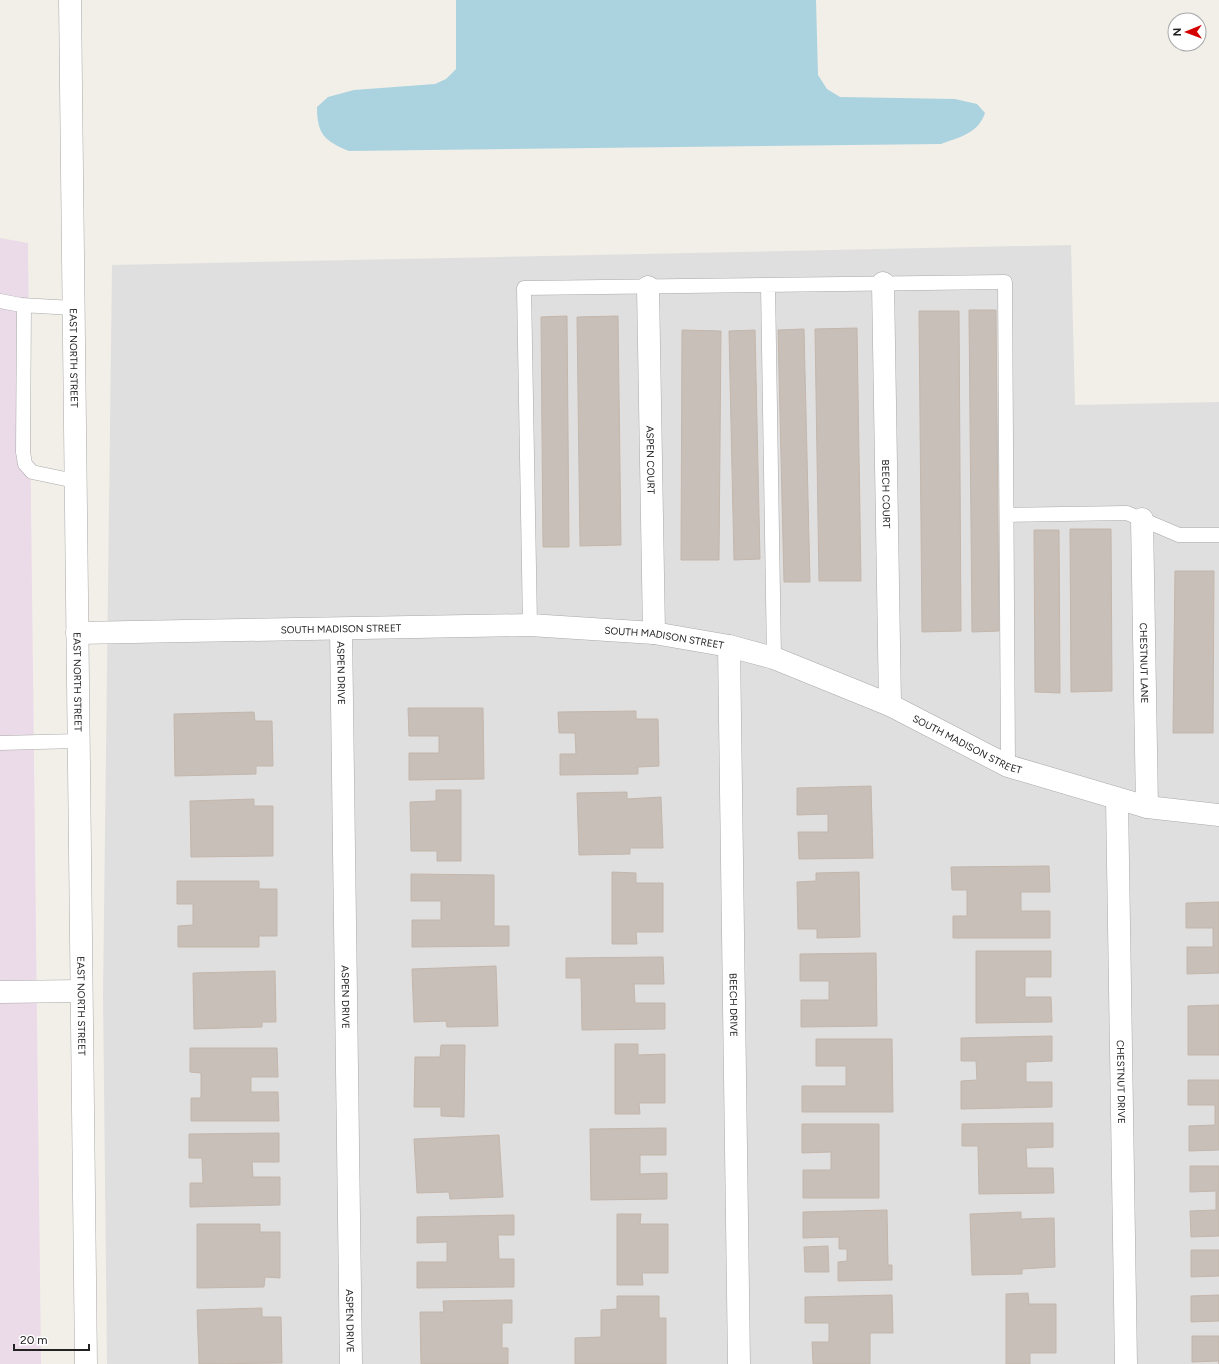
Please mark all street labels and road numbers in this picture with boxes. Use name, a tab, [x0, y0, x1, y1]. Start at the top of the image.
street label: EAST NORTH STREET	[67, 308, 81, 408]
street label: ASPEN COURT	[643, 426, 658, 495]
street label: BEECH COURT	[879, 459, 893, 529]
street label: SOUTH MADISON STREET	[280, 621, 402, 636]
street label: CHESTNUT LANE	[1137, 623, 1151, 704]
street label: SOUTH MADISON STREET	[604, 624, 725, 652]
street label: EAST NORTH STREET	[70, 632, 85, 732]
street label: ASPEN DRIVE	[334, 641, 348, 705]
street label: SOUTH MADISON STREET	[910, 712, 1024, 777]
street label: EAST NORTH STREET	[74, 956, 88, 1056]
street label: ASPEN DRIVE	[339, 965, 352, 1029]
street label: BEECH DRIVE	[727, 973, 740, 1037]
street label: CHESTNUT DRIVE	[1114, 1040, 1128, 1124]
street label: ASPEN DRIVE	[343, 1289, 357, 1353]

